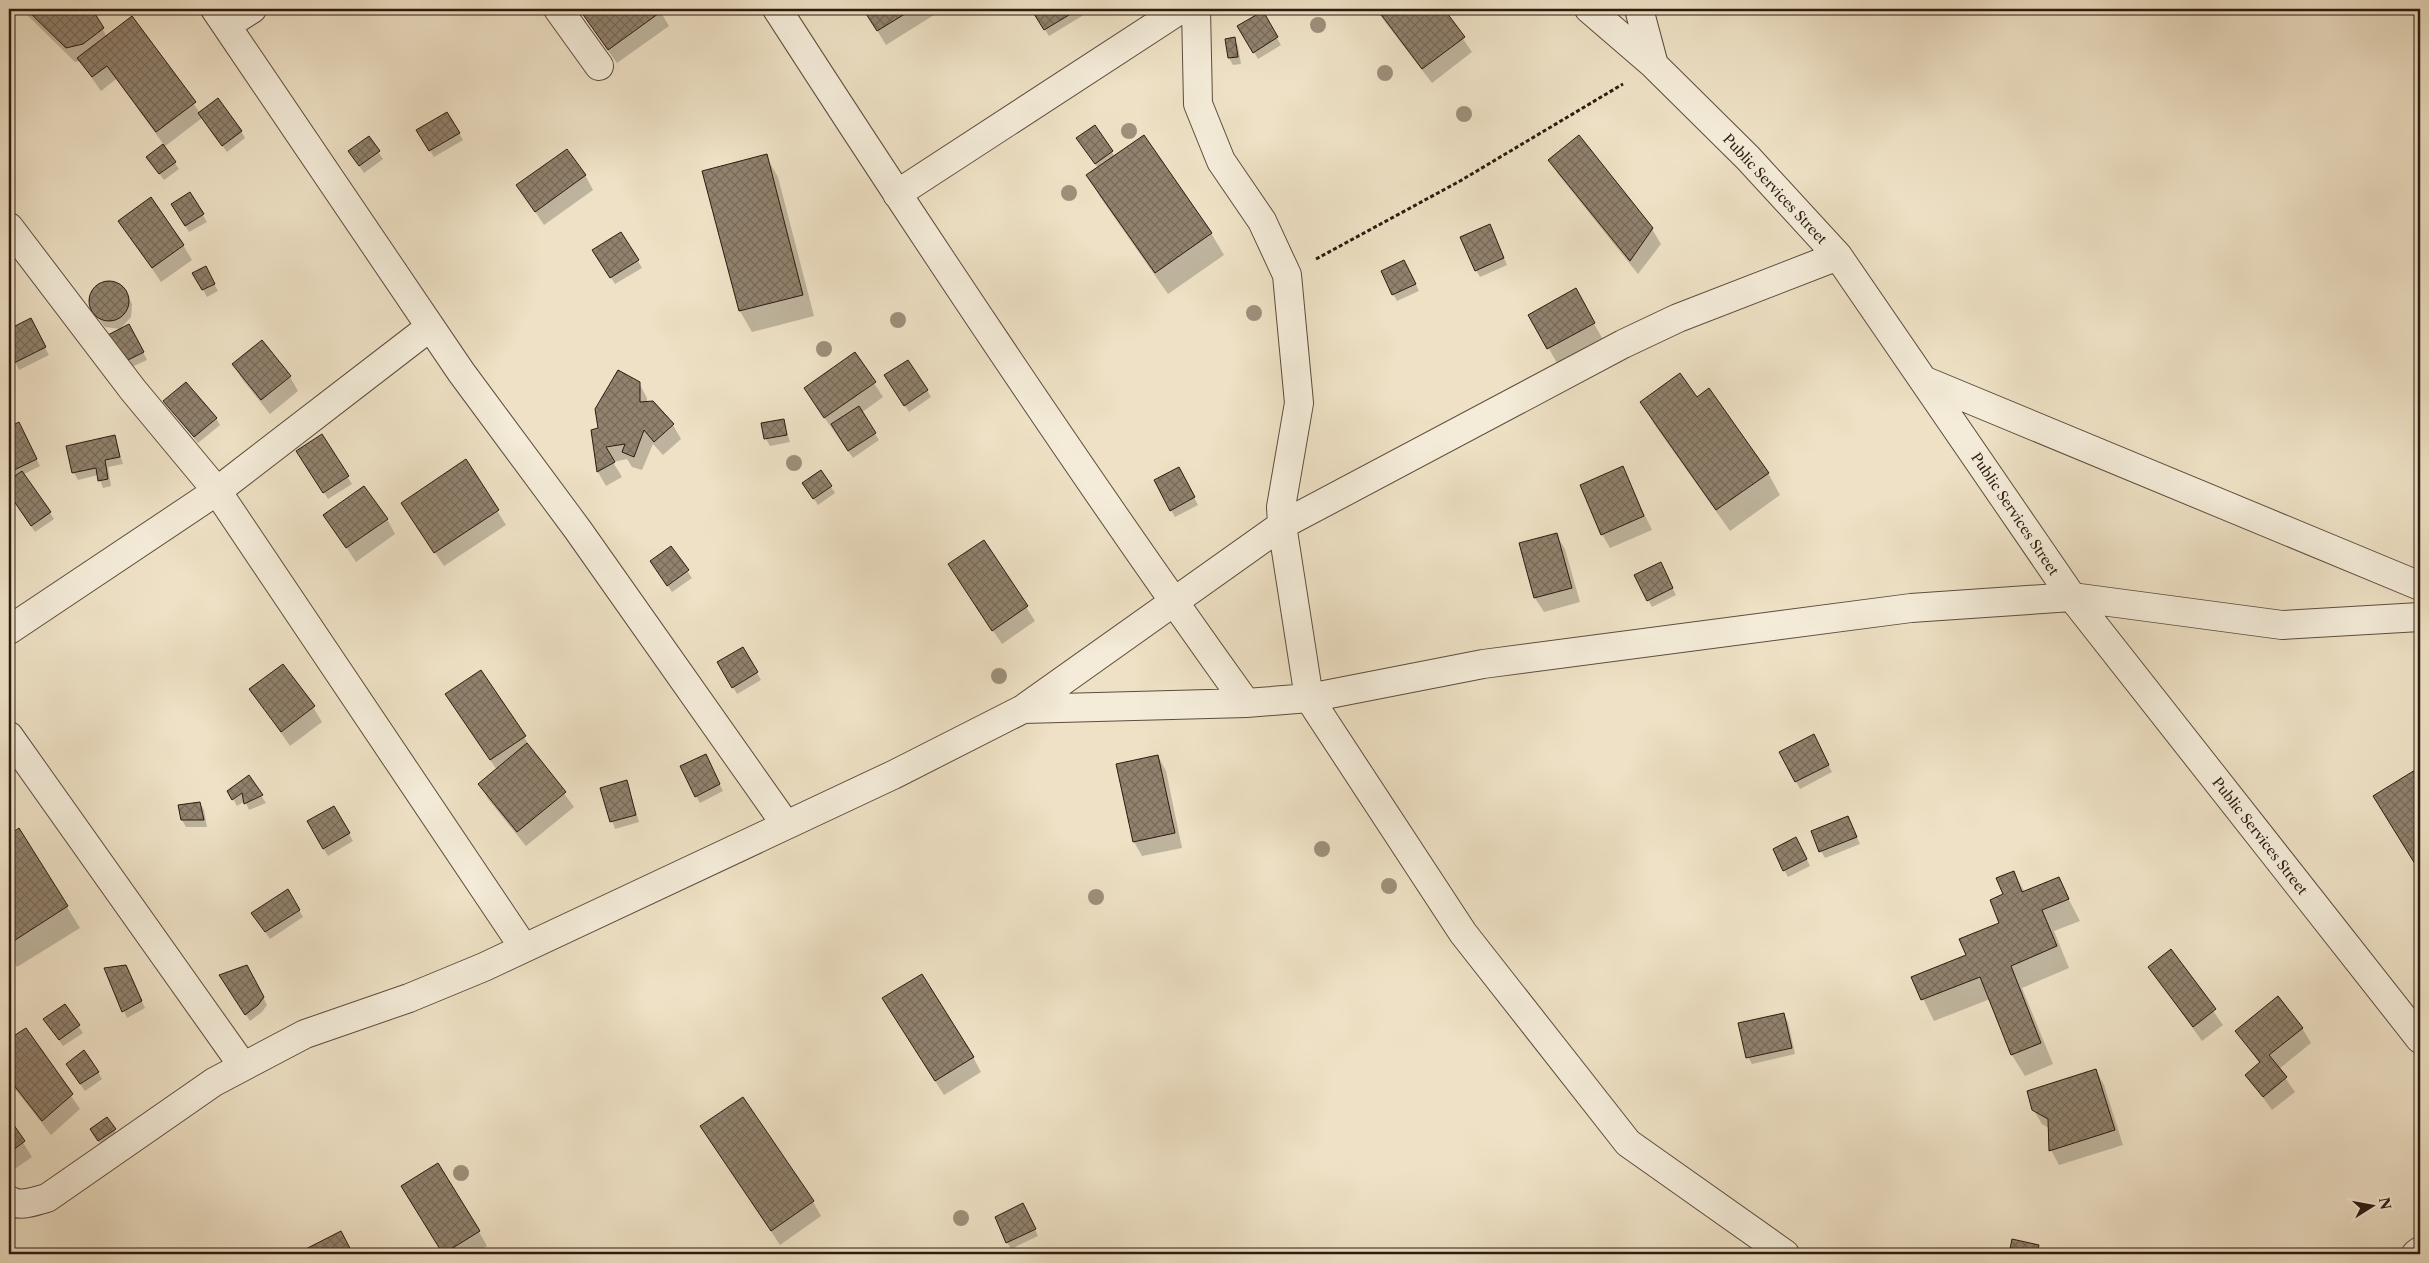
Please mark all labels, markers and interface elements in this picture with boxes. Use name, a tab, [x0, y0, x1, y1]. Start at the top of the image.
street label: Public Services Street	[1719, 130, 1831, 248]
street label: Public Services Street	[1967, 449, 2063, 579]
street label: Public Services Street	[2208, 774, 2312, 898]
north arrow	[2346, 1180, 2396, 1230]
text: N	[2375, 1196, 2395, 1211]

